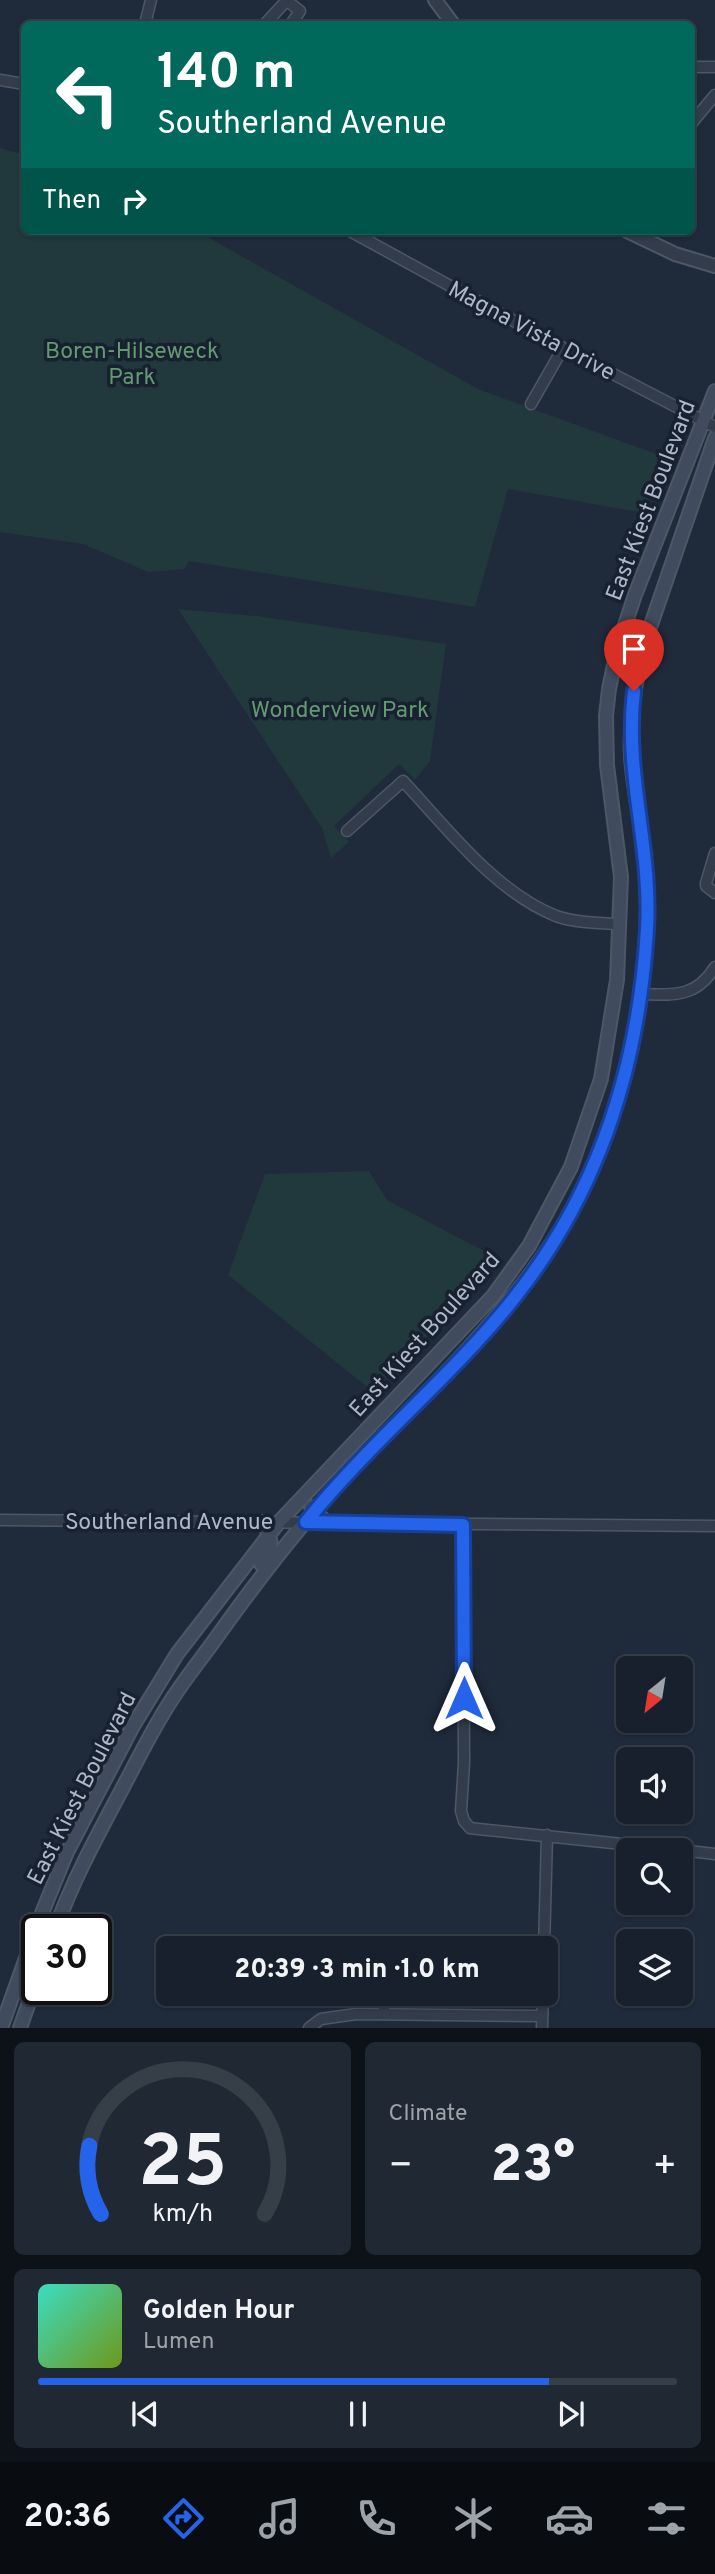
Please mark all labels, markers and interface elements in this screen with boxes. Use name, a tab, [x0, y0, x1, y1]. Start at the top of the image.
text: 140 m	[157, 44, 296, 106]
icon: left	[42, 49, 133, 140]
text: Southerland Avenue	[157, 105, 447, 145]
icon: right	[115, 182, 153, 220]
text: Then	[42, 185, 101, 218]
street label: Magna Vista Drive	[442, 276, 619, 388]
park label: Boren-Hilseweck Park	[45, 338, 219, 393]
street label: East Kiest Boulevard	[601, 397, 704, 605]
pin	[604, 619, 664, 691]
icon: arrive	[615, 630, 653, 668]
park label: Wonderview Park	[251, 697, 429, 726]
street label: East Kiest Boulevard	[344, 1247, 508, 1424]
street label: Southerland Avenue	[65, 1509, 273, 1538]
north arrow	[616, 1656, 693, 1732]
map controls	[616, 1656, 693, 2006]
position arrow	[427, 1661, 501, 1735]
street label: East Kiest Boulevard	[22, 1688, 144, 1890]
button: sound	[616, 1747, 693, 1824]
button: search	[616, 1838, 693, 1915]
speed limit sign: 30	[21, 1914, 112, 2005]
button: layers	[616, 1929, 693, 2006]
text: 20:39 · 3 min · 1.0 km	[234, 1954, 480, 1987]
text: Climate	[389, 2100, 467, 2129]
text: 25	[138, 2121, 227, 2213]
text: 23°	[490, 2134, 575, 2200]
text: −	[389, 2143, 413, 2192]
text: +	[652, 2143, 677, 2192]
text: km/h	[152, 2199, 213, 2231]
text: Golden Hour	[143, 2295, 294, 2328]
text: Lumen	[143, 2328, 214, 2357]
icon: previous	[126, 2395, 164, 2433]
icon: pause	[339, 2395, 377, 2433]
icon: next	[552, 2395, 590, 2433]
icon: directions	[159, 2494, 208, 2543]
icon: music	[255, 2494, 304, 2543]
icon: phone	[352, 2494, 401, 2543]
icon: climate	[449, 2494, 498, 2543]
icon: car	[545, 2494, 594, 2543]
icon: filters	[642, 2494, 691, 2543]
text: 20:36	[24, 2498, 111, 2538]

